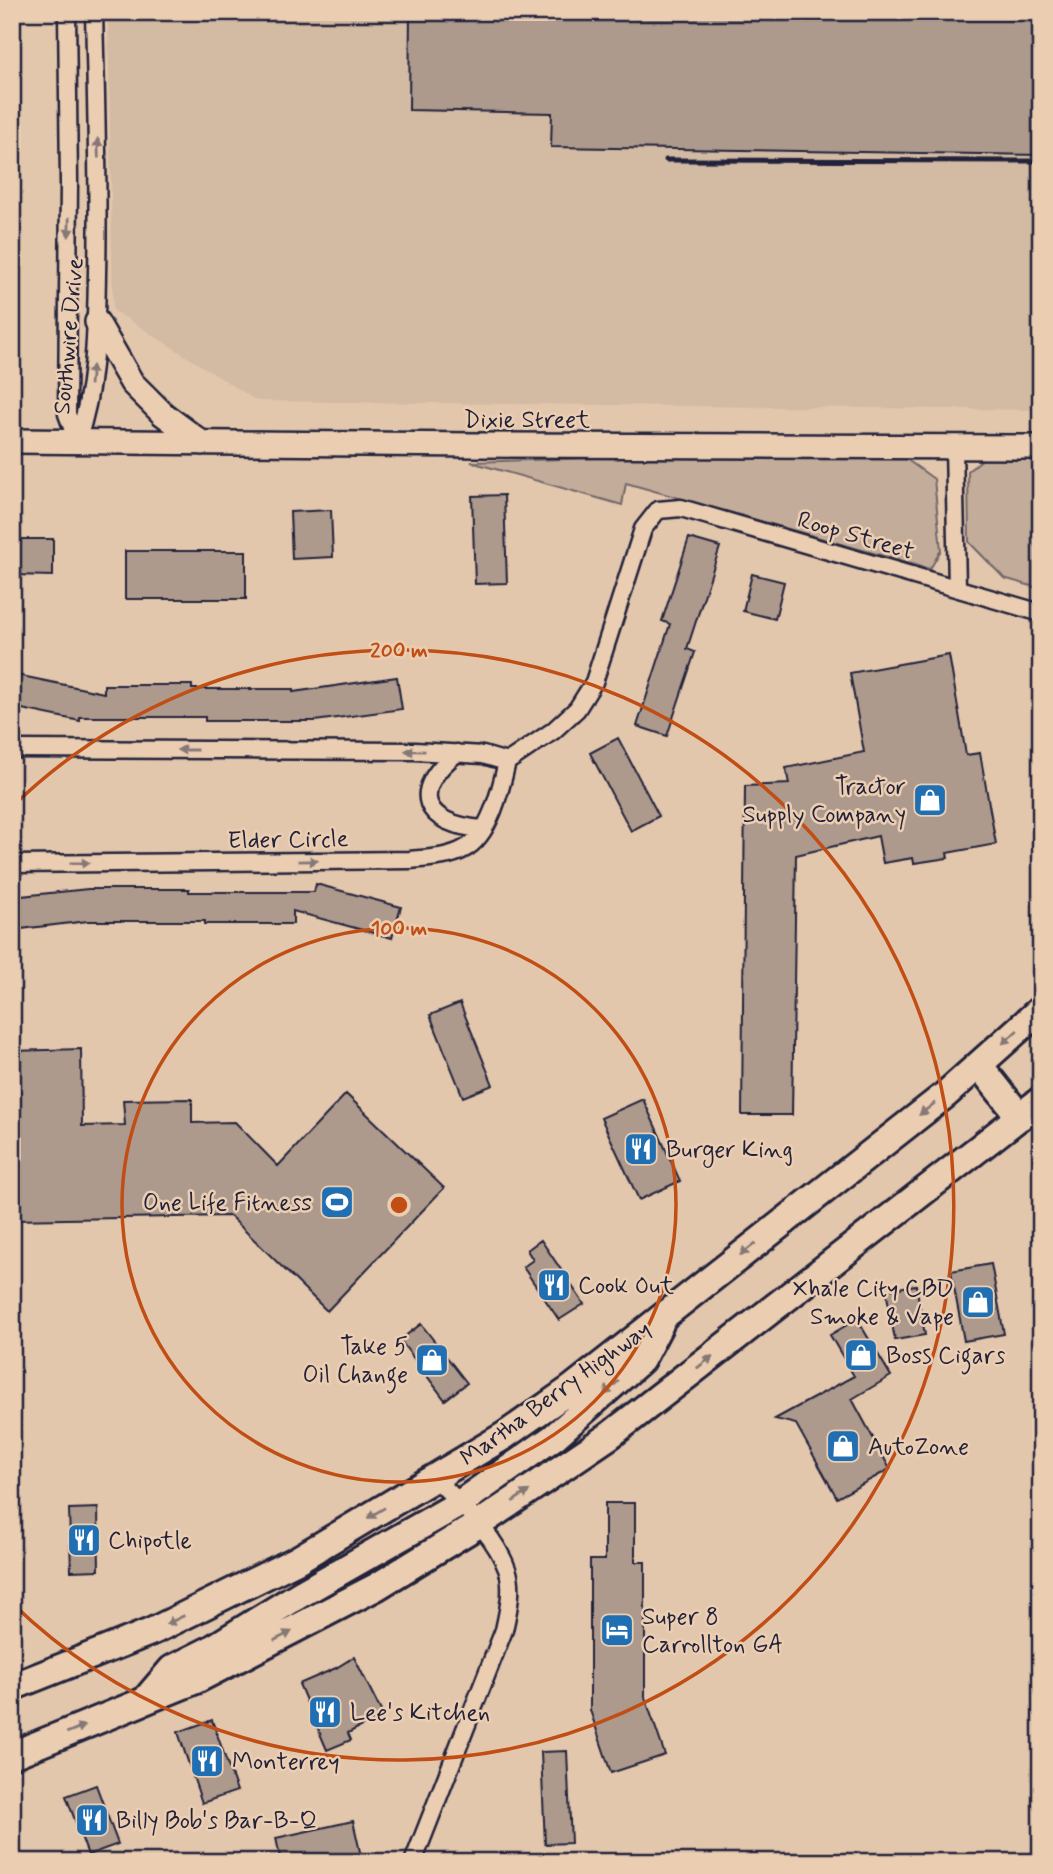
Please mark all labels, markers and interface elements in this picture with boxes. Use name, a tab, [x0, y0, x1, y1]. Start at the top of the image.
one-way arrow	[93, 137, 104, 159]
one-way arrow	[63, 217, 75, 239]
street label: Southwire Drive	[47, 256, 92, 416]
one-way arrow	[86, 364, 97, 386]
street label: Dixie Street	[464, 405, 590, 436]
street label: Roop Street	[793, 505, 918, 568]
text: 200 m	[370, 637, 428, 665]
one-way arrow	[176, 744, 198, 755]
one-way arrow	[403, 745, 425, 757]
place label: Tractor Supply Company	[742, 772, 906, 831]
shop icon: Tractor Supply Company	[911, 781, 949, 819]
street label: Elder Circle	[227, 824, 349, 857]
one-way arrow	[297, 856, 319, 867]
one-way arrow	[70, 857, 92, 869]
text: 100 m	[371, 915, 427, 943]
one-way arrow	[1001, 1029, 1019, 1045]
one-way arrow	[919, 1101, 937, 1116]
restaurant icon: Burger King	[622, 1130, 660, 1168]
place label: Burger King	[666, 1135, 793, 1168]
sports icon: One Life Fitness	[318, 1183, 356, 1221]
place label: One Life Fitness	[143, 1188, 312, 1219]
centre of rings	[387, 1193, 411, 1217]
one-way arrow	[740, 1242, 758, 1257]
restaurant icon: Cook Out	[535, 1266, 573, 1304]
place label: Cook Out	[578, 1271, 674, 1302]
place label: Xhale City CBD Smoke & Vape	[793, 1274, 954, 1333]
shop icon: Xhale City CBD Smoke & Vape	[959, 1283, 997, 1321]
street label: Martha Berry Highway	[454, 1314, 659, 1476]
place label: Take 5 Oil Change	[302, 1332, 408, 1394]
shop icon: Boss Cigars	[842, 1336, 880, 1374]
shop icon: Take 5 Oil Change	[413, 1341, 451, 1379]
place label: Boss Cigars	[886, 1341, 1006, 1375]
one-way arrow	[695, 1355, 713, 1370]
one-way arrow	[602, 1380, 620, 1396]
shop icon: AutoZone	[824, 1427, 862, 1465]
place label: AutoZone	[868, 1432, 969, 1463]
one-way arrow	[512, 1489, 530, 1503]
one-way arrow	[366, 1507, 385, 1519]
restaurant icon: Chipotle	[65, 1521, 103, 1559]
place label: Chipotle	[108, 1526, 192, 1557]
place label: Super 8 Carrollton GA	[642, 1602, 783, 1661]
hotel icon: Super 8 Carrollton GA	[598, 1611, 636, 1649]
one-way arrow	[165, 1615, 185, 1626]
one-way arrow	[273, 1630, 293, 1642]
restaurant icon: Lee's Kitchen	[306, 1693, 344, 1731]
place label: Lee's Kitchen	[350, 1698, 490, 1729]
one-way arrow	[65, 1724, 86, 1735]
restaurant icon: Monterrey	[188, 1742, 226, 1780]
place label: Monterrey	[232, 1747, 340, 1778]
restaurant icon: Billy Bob's Bar-B-Q	[73, 1801, 111, 1839]
place label: Billy Bob's Bar-B-Q	[116, 1806, 317, 1837]

